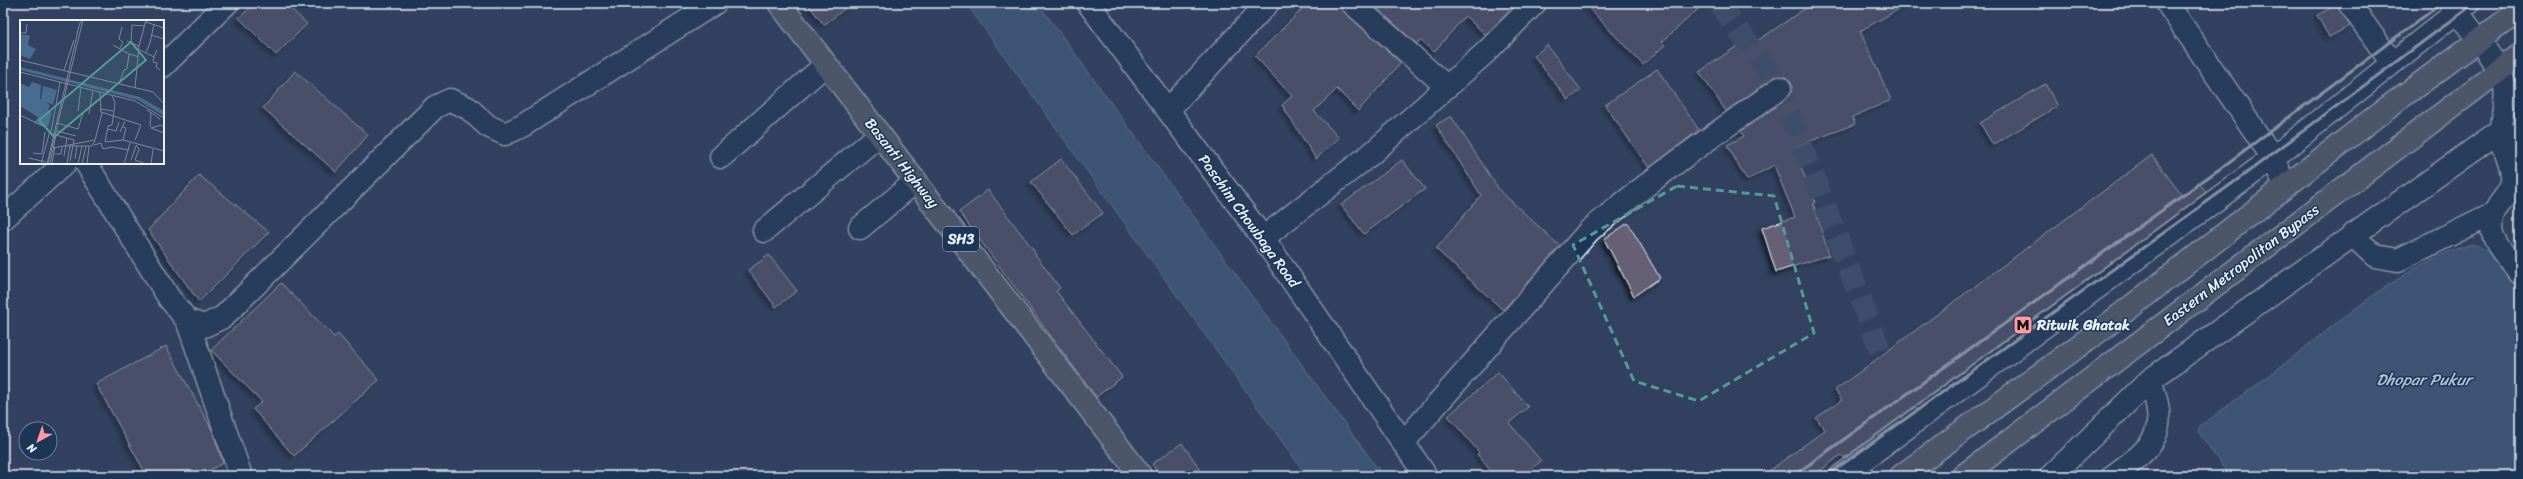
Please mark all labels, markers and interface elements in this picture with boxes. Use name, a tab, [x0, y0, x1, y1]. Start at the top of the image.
inset map	[20, 20, 164, 164]
street label: Basanti Highway	[858, 112, 946, 214]
street label: Paschim Chowbaga Road	[1191, 149, 1307, 294]
street label: Eastern Metropolitan Bypass	[2157, 197, 2325, 333]
road number: SH3	[943, 227, 979, 251]
place label: Ritwik Ghatak	[2036, 312, 2130, 338]
metro station icon: Ritwik Ghatak	[2012, 314, 2034, 336]
water label: Dhopar Pukur	[2376, 365, 2475, 394]
north arrow	[18, 421, 58, 461]
text: N	[23, 438, 42, 459]

